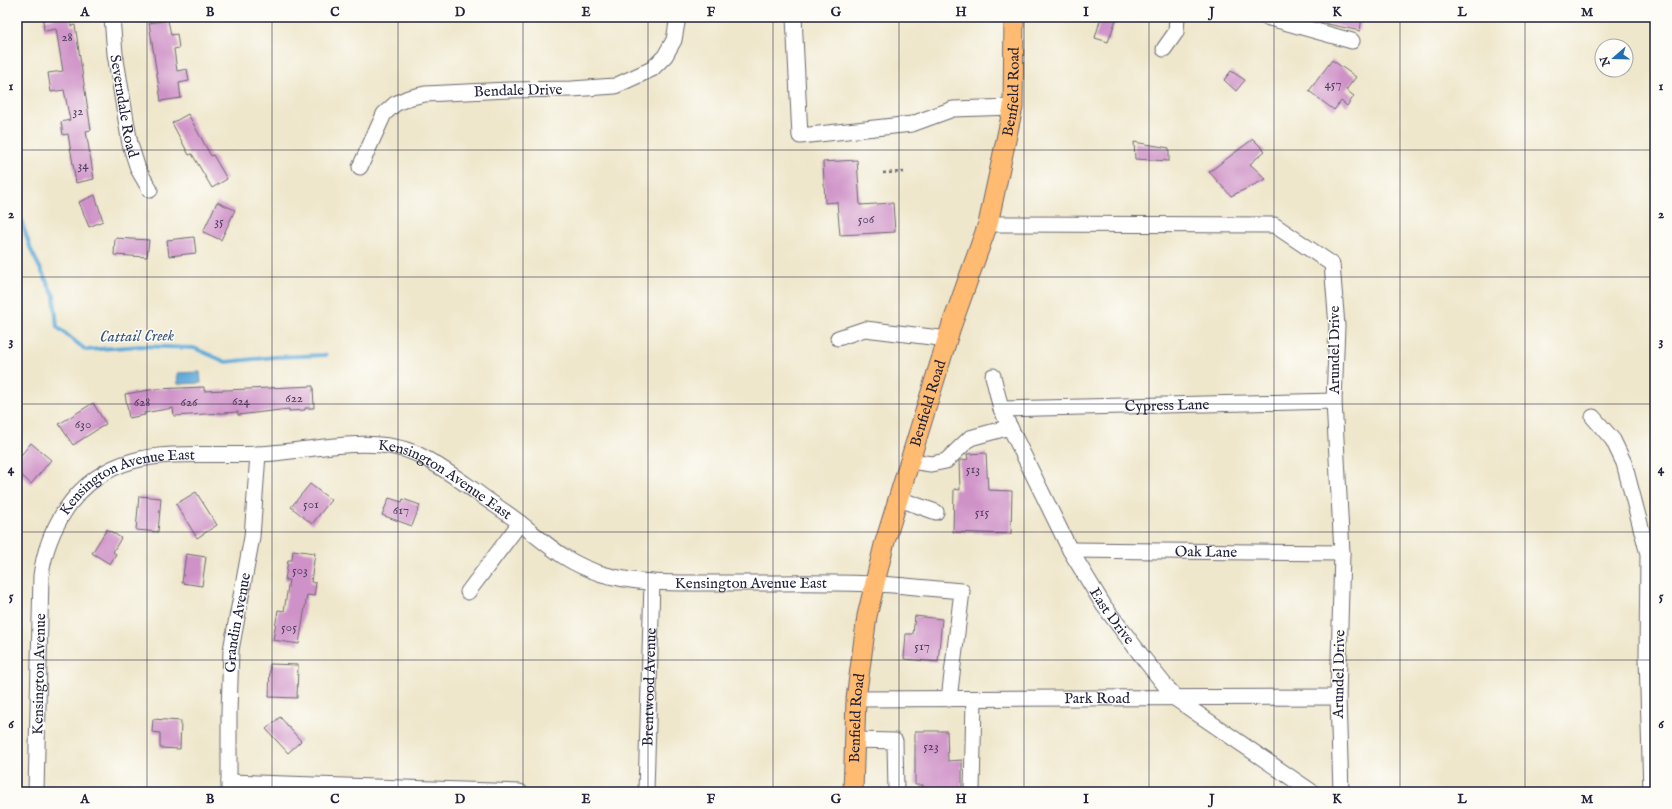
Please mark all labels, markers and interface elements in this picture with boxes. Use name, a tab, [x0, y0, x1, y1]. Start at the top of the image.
text: A	[80, 4, 91, 21]
text: B	[206, 4, 215, 21]
text: C	[330, 4, 340, 21]
text: D	[455, 4, 466, 21]
text: E	[581, 4, 591, 21]
text: F	[707, 4, 716, 21]
text: G	[831, 4, 842, 21]
text: H	[955, 4, 967, 21]
text: I	[1083, 4, 1089, 21]
text: J	[1207, 4, 1215, 21]
text: K	[1332, 4, 1342, 21]
text: L	[1456, 4, 1467, 21]
text: M	[1581, 4, 1594, 21]
house number: 28	[61, 29, 73, 46]
north arrow	[1594, 38, 1634, 78]
street label: Benfield Road	[997, 46, 1023, 138]
street label: Severndale Road	[106, 53, 144, 161]
text: N	[1597, 54, 1614, 69]
house number: 457	[1324, 76, 1342, 93]
text: 1	[9, 78, 14, 95]
text: 1	[1659, 78, 1664, 95]
street label: Bendale Drive	[473, 80, 563, 101]
house number: 32	[73, 103, 83, 120]
house number: 34	[77, 157, 89, 174]
text: 2	[8, 206, 14, 223]
text: 2	[1658, 206, 1664, 223]
house number: 506	[858, 211, 875, 228]
house number: 35	[214, 213, 224, 230]
street label: Arundel Drive	[1325, 306, 1344, 395]
water label: Cattail Creek	[100, 326, 175, 348]
text: 3	[9, 333, 14, 350]
text: 3	[1659, 333, 1664, 350]
street label: Benfield Road	[905, 357, 950, 449]
house number: 622	[285, 390, 303, 407]
house number: 624	[232, 393, 251, 410]
house number: 628	[134, 394, 150, 411]
house number: 626	[180, 394, 198, 411]
street label: Cypress Lane	[1124, 394, 1210, 416]
house number: 630	[75, 416, 91, 433]
street label: Kensington Avenue East	[377, 435, 516, 524]
street label: Kensington Avenue East	[55, 445, 195, 519]
text: 4	[8, 461, 15, 478]
house number: 513	[966, 461, 980, 478]
text: 4	[1658, 461, 1665, 478]
house number: 501	[303, 496, 319, 513]
house number: 617	[393, 502, 409, 519]
house number: 515	[975, 504, 989, 521]
street label: Oak Lane	[1175, 542, 1237, 561]
house number: 503	[292, 562, 308, 579]
street label: Grandin Avenue	[221, 571, 255, 673]
street label: Kensington Avenue East	[675, 573, 827, 593]
street label: East Drive	[1085, 584, 1139, 648]
text: 5	[9, 588, 14, 605]
text: 5	[1659, 588, 1664, 605]
street label: Kensington Avenue	[28, 613, 50, 735]
house number: 505	[281, 619, 297, 636]
street label: Brentwood Avenue	[638, 627, 660, 747]
street label: Arundel Drive	[1329, 629, 1349, 719]
house number: 517	[914, 638, 930, 655]
street label: Benfield Road	[844, 671, 869, 763]
street label: Park Road	[1064, 688, 1131, 708]
text: 6	[8, 716, 14, 733]
text: 6	[1658, 716, 1664, 733]
house number: 523	[923, 738, 939, 755]
text: A	[80, 791, 91, 808]
text: B	[206, 791, 215, 808]
text: C	[330, 791, 340, 808]
text: D	[455, 791, 466, 808]
text: E	[581, 791, 591, 808]
text: F	[707, 791, 716, 808]
text: G	[831, 791, 842, 808]
text: H	[955, 791, 967, 808]
text: I	[1083, 791, 1089, 808]
text: J	[1207, 791, 1215, 808]
text: K	[1332, 791, 1342, 808]
text: L	[1456, 791, 1467, 808]
text: M	[1581, 791, 1594, 808]

